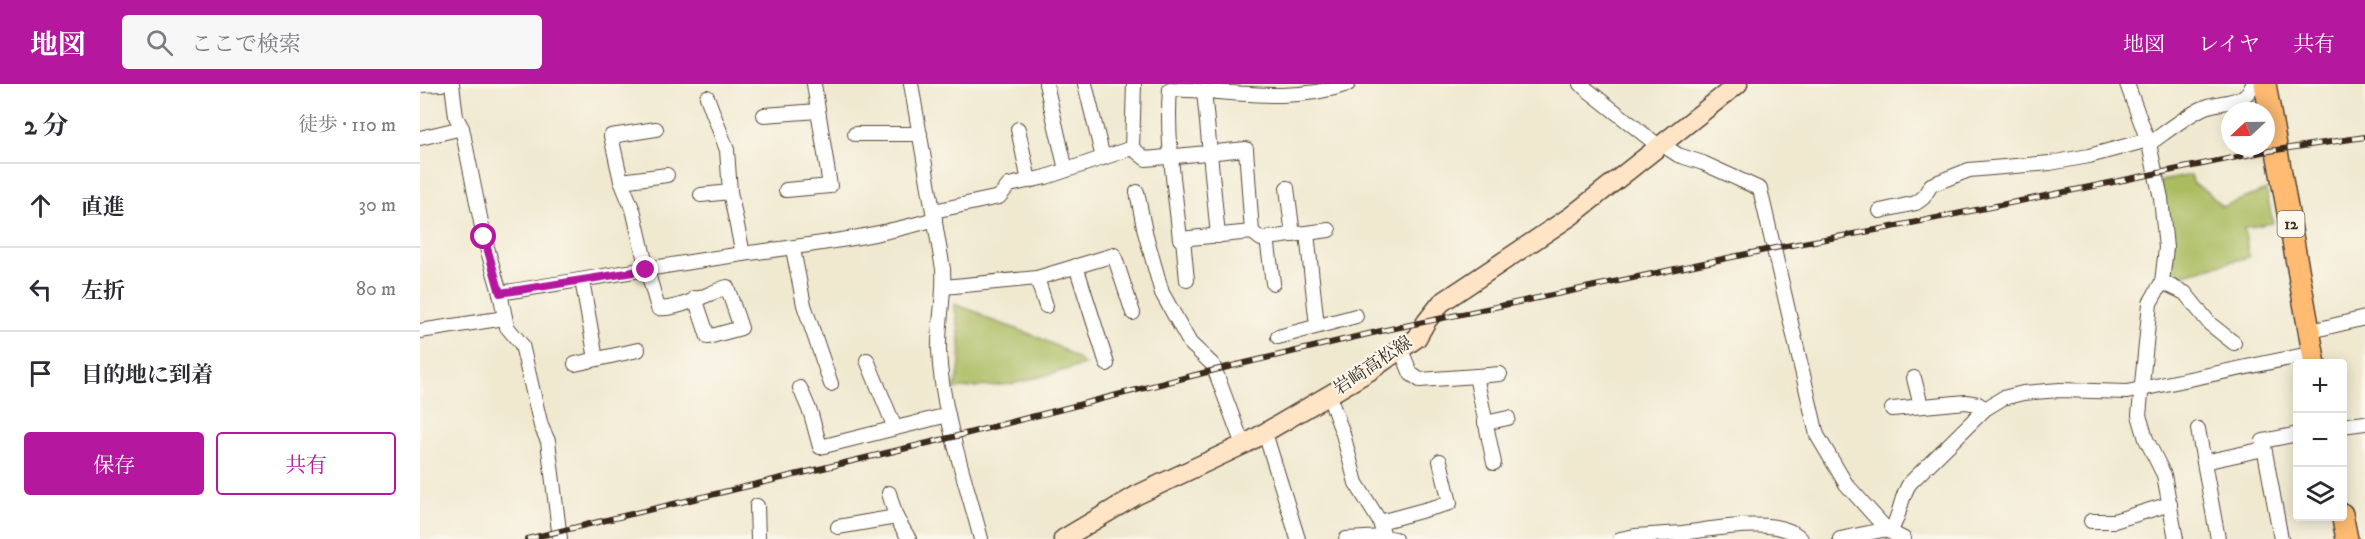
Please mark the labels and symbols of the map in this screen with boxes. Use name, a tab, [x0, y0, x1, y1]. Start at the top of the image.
north arrow	[2221, 102, 2275, 156]
road number: 12	[2278, 211, 2304, 237]
route start	[470, 223, 496, 249]
route end	[632, 256, 658, 282]
street label: 岩崎高松線	[1330, 332, 1416, 400]

